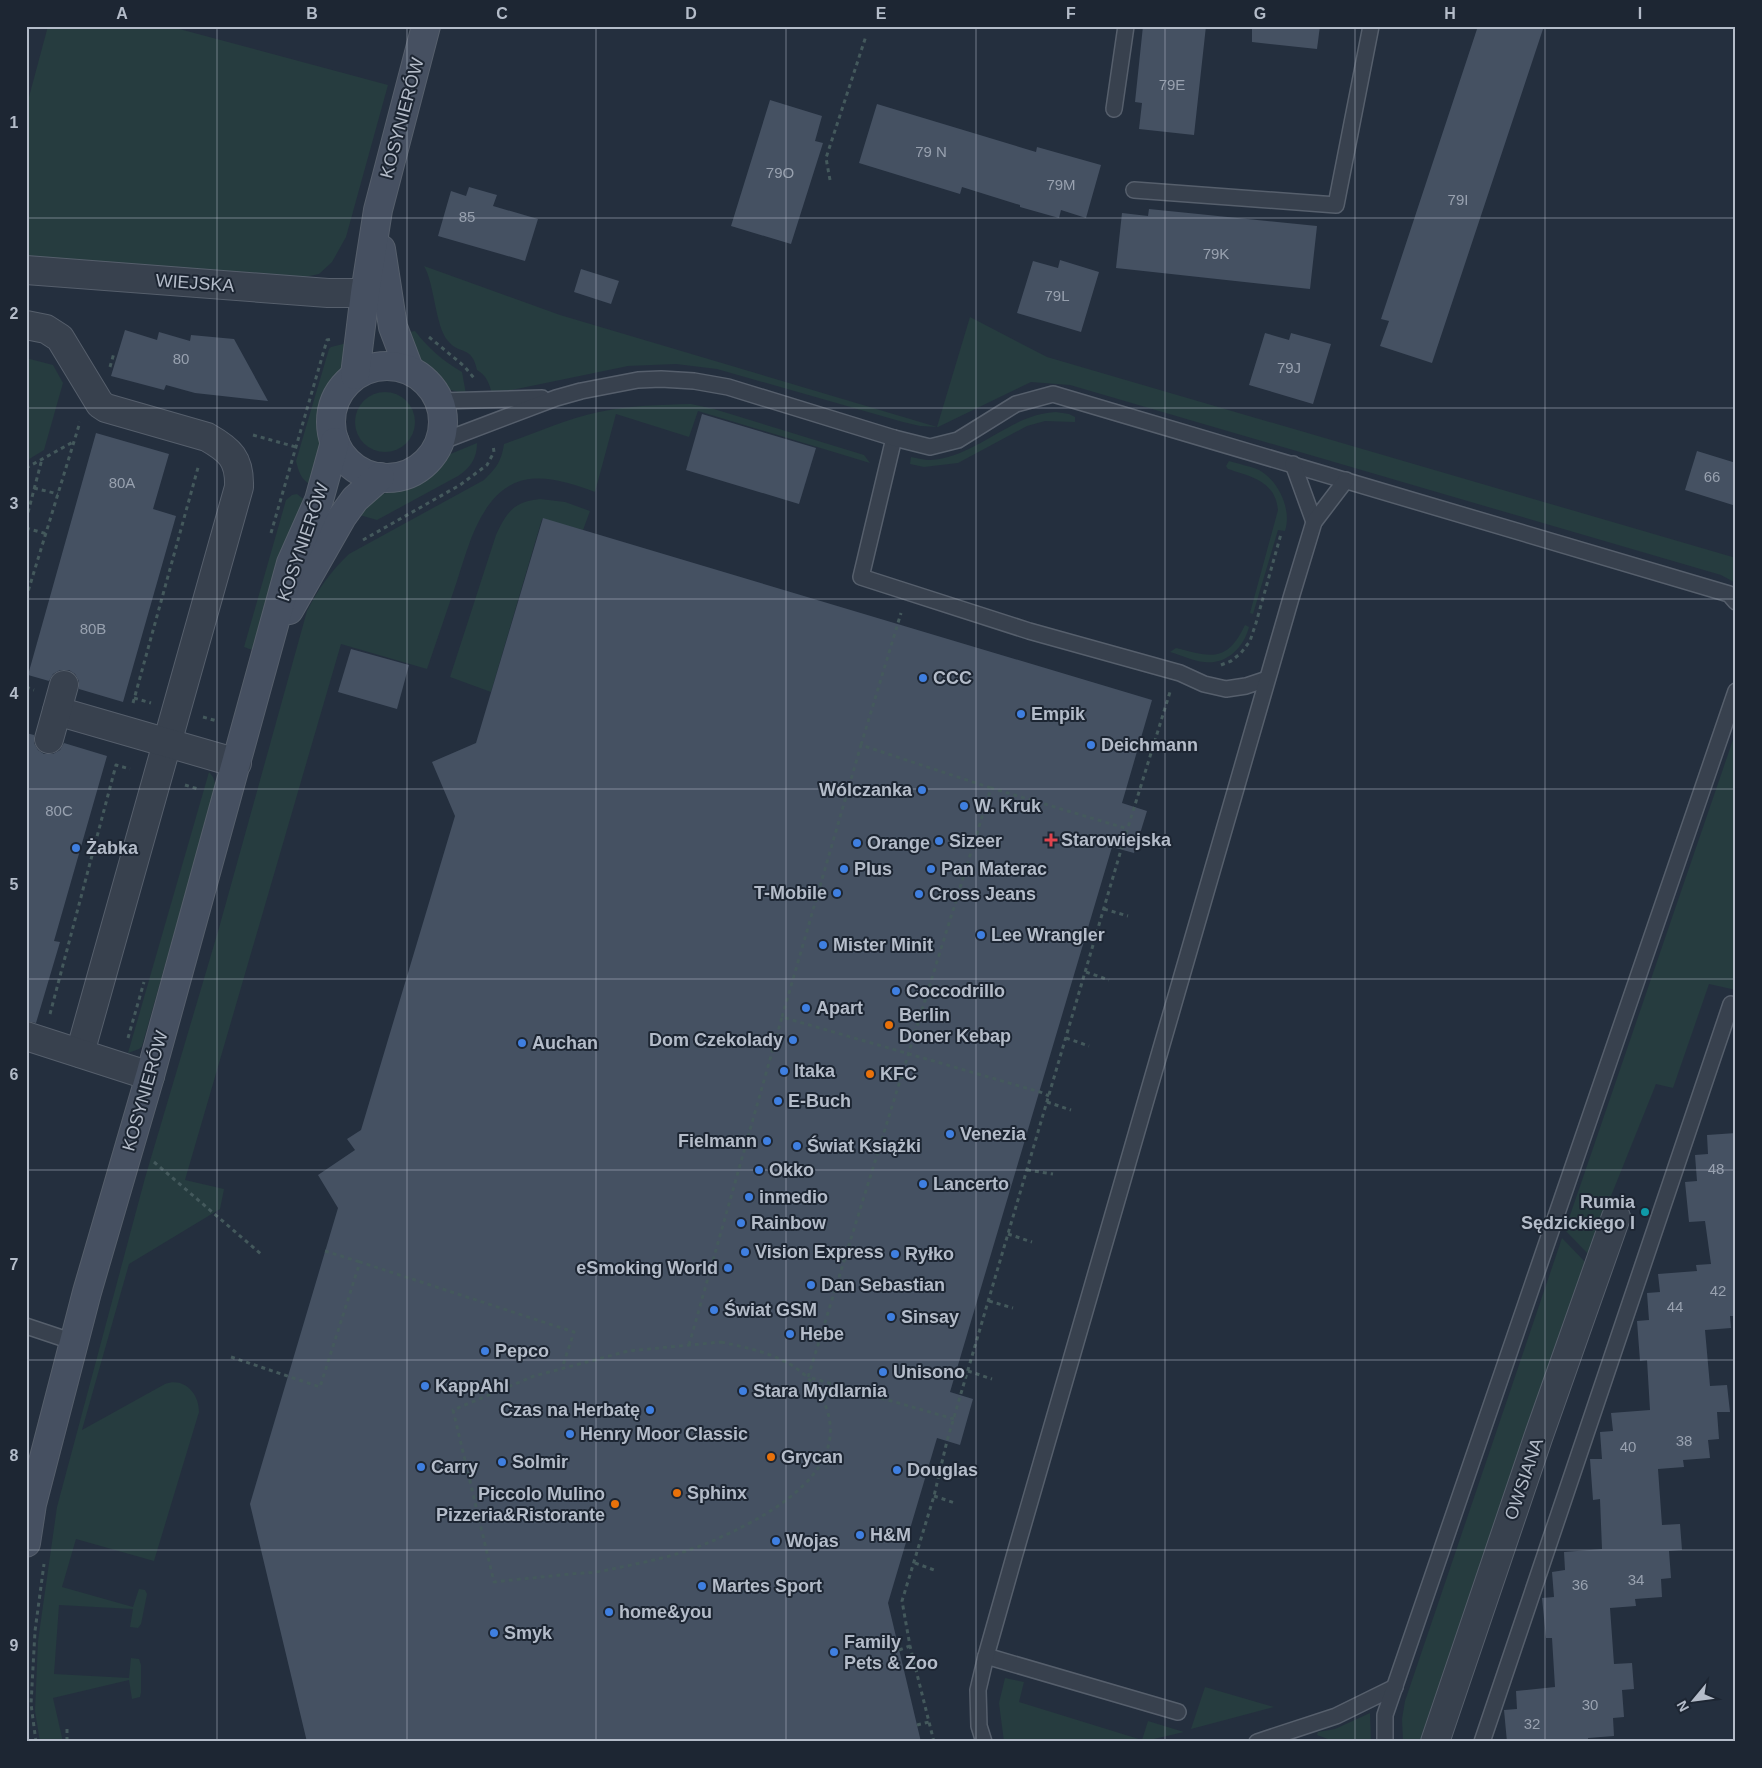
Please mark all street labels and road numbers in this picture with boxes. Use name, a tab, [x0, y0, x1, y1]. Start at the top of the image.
street label: KOSYNIERÓW	[375, 55, 428, 180]
street label: WIEJSKA	[155, 270, 235, 296]
street label: KOSYNIERÓW	[272, 480, 333, 604]
street label: KOSYNIERÓW	[117, 1028, 172, 1153]
street label: OWSIANA	[1501, 1436, 1547, 1522]

